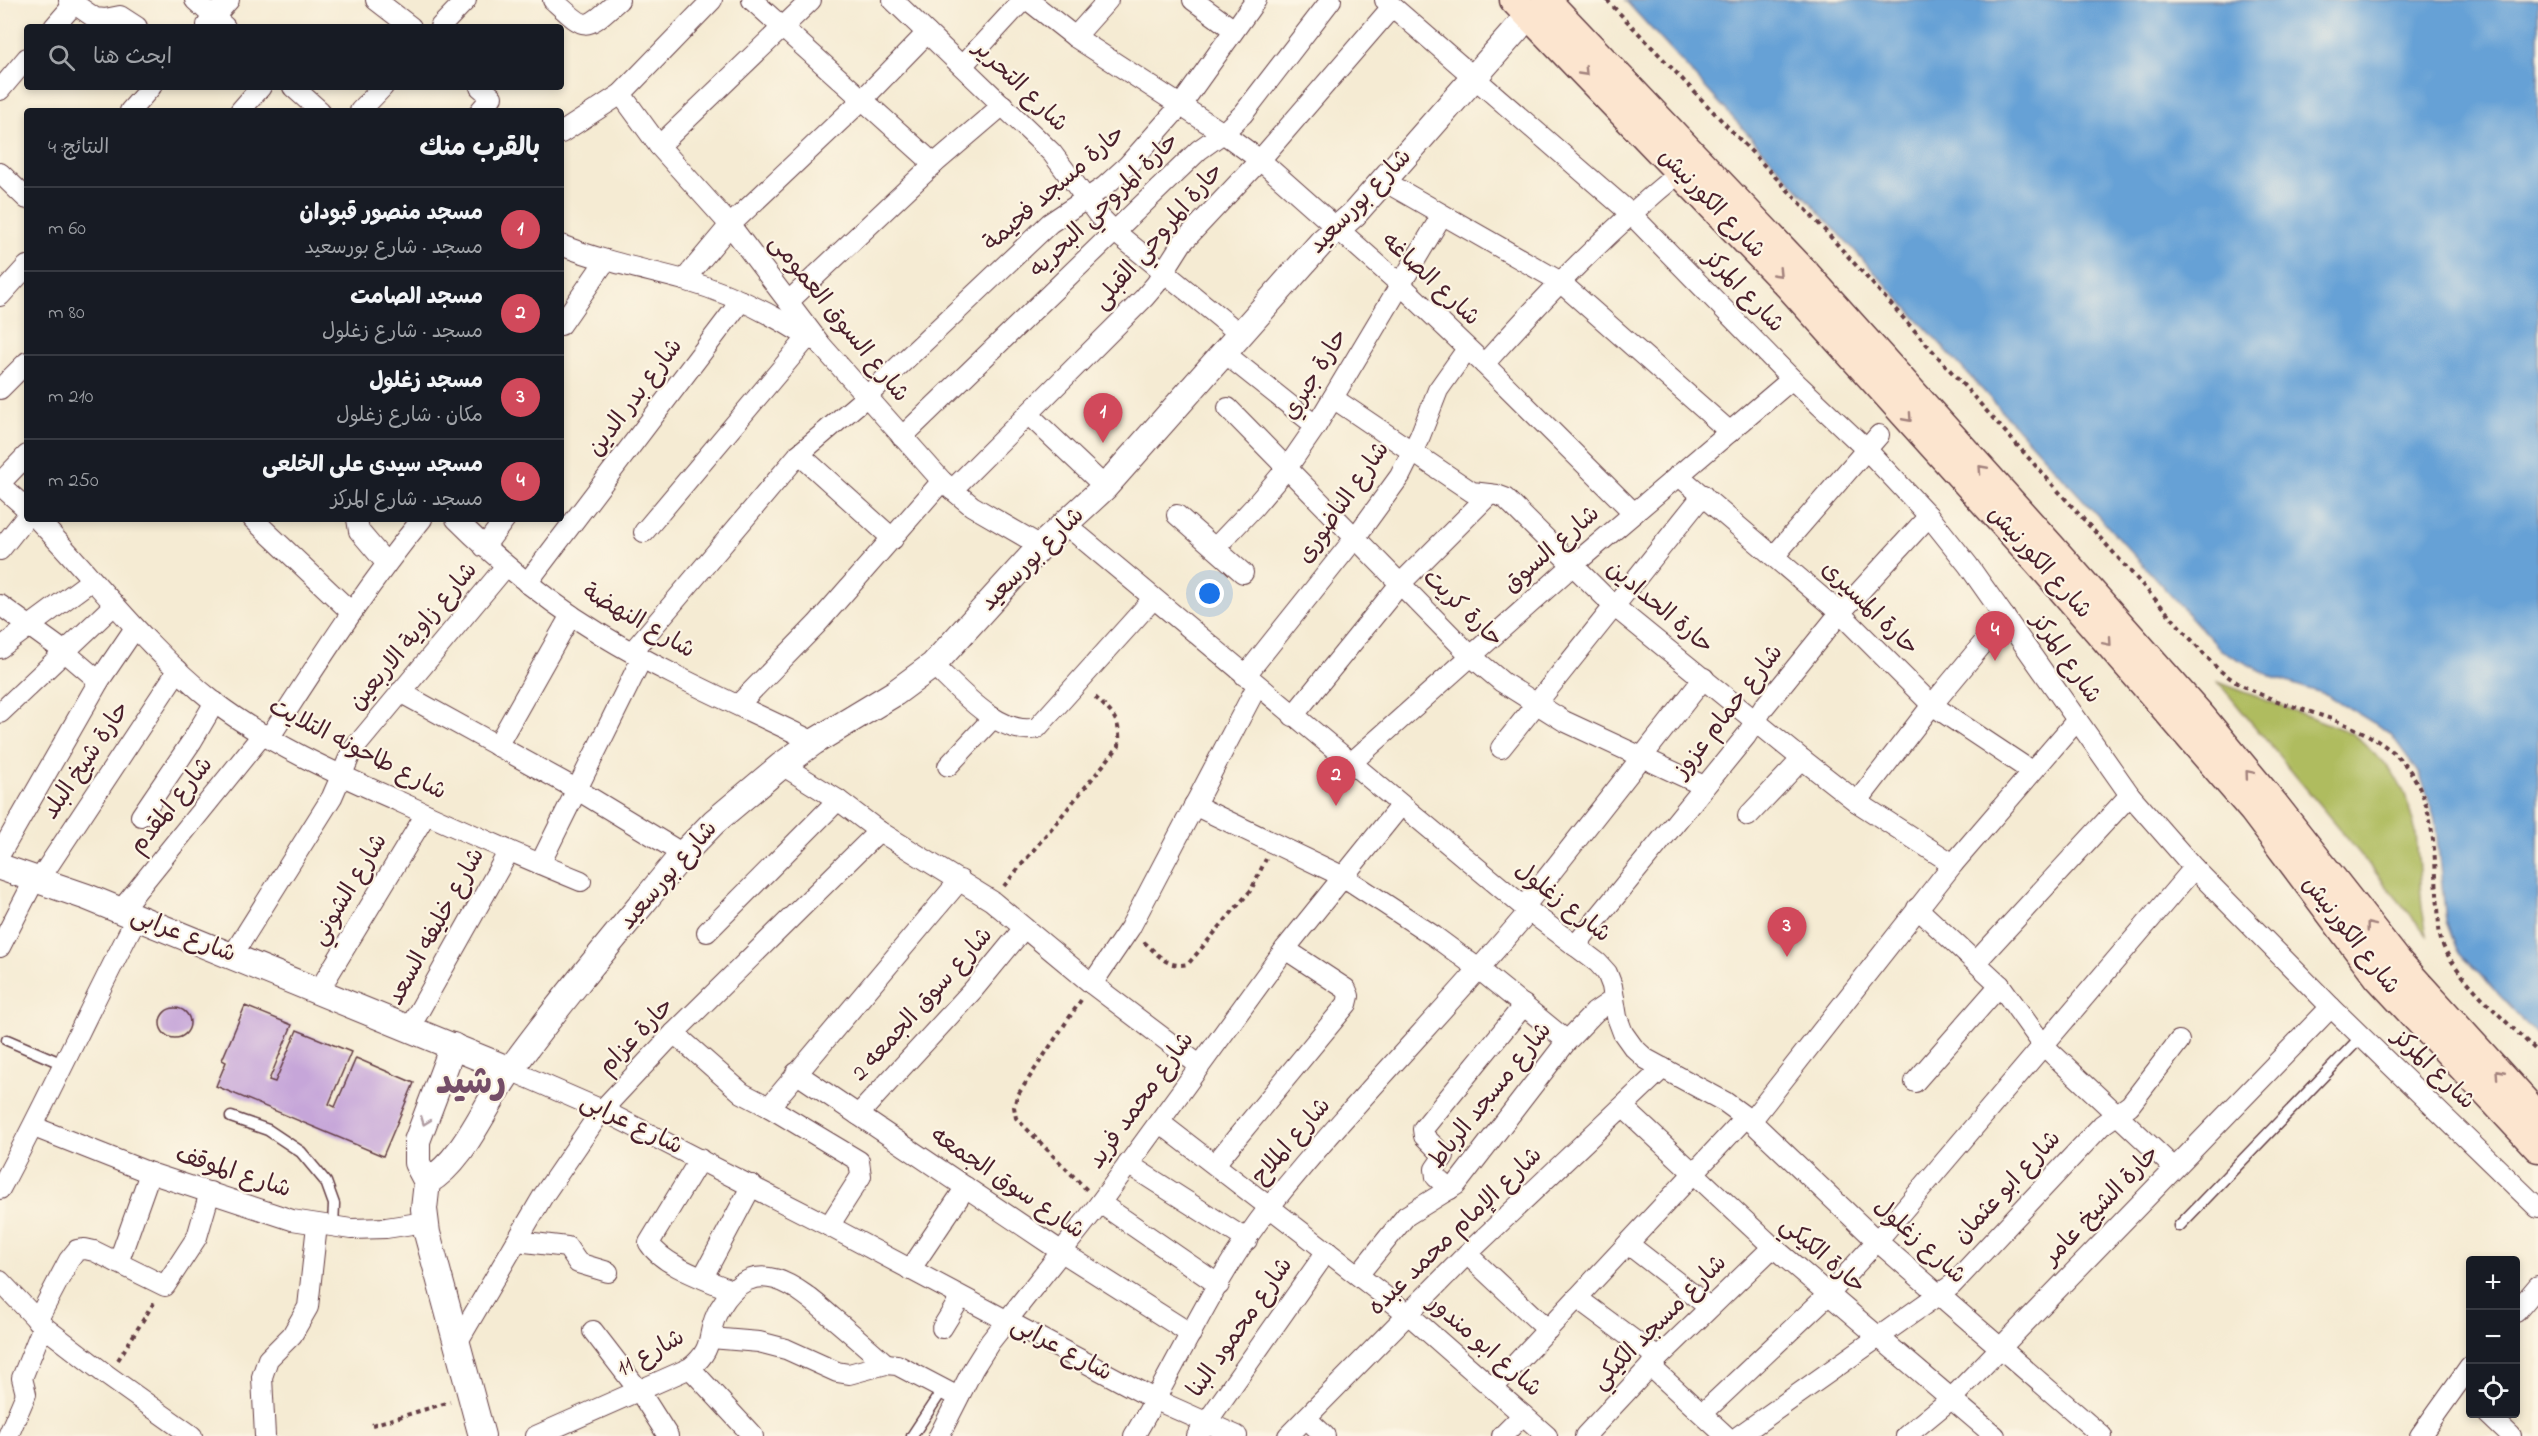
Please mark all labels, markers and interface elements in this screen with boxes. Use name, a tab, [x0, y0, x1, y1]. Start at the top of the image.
search box	[24, 24, 564, 90]
street label: شارع التحرير	[963, 31, 1075, 141]
icon: search	[45, 41, 78, 74]
text: ابحث هنا	[93, 42, 172, 74]
one-way arrow	[1577, 66, 1588, 76]
street label: حارة مسجد فحيمة	[976, 117, 1134, 261]
street label: حارة المروحي البحريه	[1022, 125, 1189, 288]
text: بالقرب منك	[419, 130, 540, 168]
text: النتائج: 4	[48, 134, 109, 163]
street label: شارع بورسعيد	[1301, 141, 1421, 263]
street label: شارع الكورنيش	[1649, 141, 1773, 267]
street label: حارة المروحي القبلى	[1085, 156, 1234, 319]
text: مسجد منصور قبودان	[300, 198, 483, 230]
text: 60 m	[48, 215, 86, 244]
text: 1	[517, 215, 524, 244]
street label: شارع الصاغه	[1373, 225, 1487, 335]
street label: شارع السوق العمومى	[759, 227, 917, 411]
text: مسجد · شارع بورسعيد	[304, 234, 483, 263]
street label: شارع المركز	[1693, 241, 1792, 342]
one-way arrow	[1770, 266, 1781, 277]
text: مسجد الصامت	[350, 282, 483, 314]
text: 80 m	[48, 299, 85, 328]
text: 2	[516, 299, 525, 328]
text: مسجد · شارع زغلول	[322, 318, 483, 347]
street label: حارة جبري	[1274, 322, 1358, 428]
street label: شارع بدر الدين	[580, 331, 692, 465]
text: مسجد زغلول	[369, 366, 483, 398]
text: 210 m	[48, 383, 93, 412]
text: 3	[516, 383, 525, 412]
pin: 1	[1084, 394, 1122, 443]
text: مكان · شارع زغلول	[336, 402, 483, 431]
one-way arrow	[1901, 411, 1912, 422]
street label: شارع الناضورى	[1289, 435, 1399, 571]
text: مسجد سيدى على الخلعى	[262, 450, 483, 482]
one-way arrow	[1978, 465, 1989, 476]
text: 250 m	[48, 467, 99, 496]
text: 4	[516, 467, 525, 496]
text: مسجد · شارع المركز	[331, 486, 483, 515]
street label: شارع السوق	[1496, 498, 1608, 602]
street label: شارع الكورنيش	[1978, 498, 2100, 628]
street label: شارع بورسعيد	[973, 500, 1093, 620]
street label: حارة الحدادين	[1598, 553, 1720, 663]
street label: حارة المسيرى	[1812, 553, 1926, 665]
street label: شارع زاوية الاربعين	[341, 555, 487, 719]
street label: حارة كريت	[1414, 561, 1510, 657]
street label: شارع النهضة	[575, 575, 701, 669]
your location	[1195, 579, 1224, 608]
street label: شارع المركز	[2020, 605, 2109, 712]
pin: 4	[1976, 612, 2014, 661]
one-way arrow	[2101, 635, 2112, 646]
street label: شارع حمام عزوز	[1664, 638, 1793, 788]
street label: شارع طاحونه التلايت	[262, 690, 452, 810]
street label: حارة شيخ البلد	[34, 695, 140, 827]
street label: شارع المقدم	[122, 749, 222, 863]
pin: 2	[1316, 756, 1356, 806]
one-way arrow	[2245, 769, 2256, 780]
street label: شارع بورسعيد	[611, 813, 727, 939]
street label: شارع الشوني	[303, 827, 398, 953]
street label: شارع خليفه السعد	[379, 842, 495, 1012]
street label: شارع زغلول	[1506, 854, 1618, 952]
street label: شارع الكورنيش	[2292, 869, 2408, 1003]
street label: شارع عرابى	[125, 899, 241, 973]
pin: 3	[1768, 908, 1806, 957]
street label: شارع سوق الجمعه 2	[844, 920, 1002, 1090]
one-way arrow	[2366, 922, 2377, 933]
street label: حارة عزام	[591, 990, 683, 1084]
street label: شارع مسجد الرباط	[1421, 1015, 1561, 1177]
street label: شارع المركز	[2382, 1020, 2483, 1119]
street label: شارع محمد فريد	[1080, 1025, 1204, 1177]
district label: رشيد	[436, 1058, 506, 1111]
one-way arrow	[2495, 1069, 2506, 1079]
street label: شارع عرابى	[574, 1085, 688, 1165]
street label: شارع الملاح	[1244, 1090, 1340, 1194]
one-way arrow	[419, 1115, 432, 1126]
street label: شارع سوق الجمعه	[923, 1119, 1091, 1249]
street label: شارع ابو عثمان	[1946, 1123, 2070, 1253]
street label: شارع الموقف	[171, 1138, 295, 1208]
street label: حارة الشيخ عامر	[2034, 1138, 2169, 1276]
street label: شارع الإمام محمد عبده	[1361, 1139, 1551, 1325]
street label: شارع زغلول	[1865, 1191, 1973, 1293]
street label: حارة الكيكي	[1771, 1209, 1873, 1304]
street label: شارع مسجد الكيكي	[1584, 1247, 1737, 1400]
street label: شارع محمود البنا	[1179, 1250, 1303, 1406]
map controls	[2466, 1256, 2520, 1418]
button: +	[2466, 1256, 2520, 1310]
street label: شارع ابو مندور	[1418, 1286, 1549, 1407]
street label: شارع عرابى	[1004, 1309, 1118, 1391]
button: −	[2466, 1310, 2520, 1364]
street label: شارع 11	[611, 1321, 691, 1387]
button: locate	[2466, 1364, 2520, 1418]

